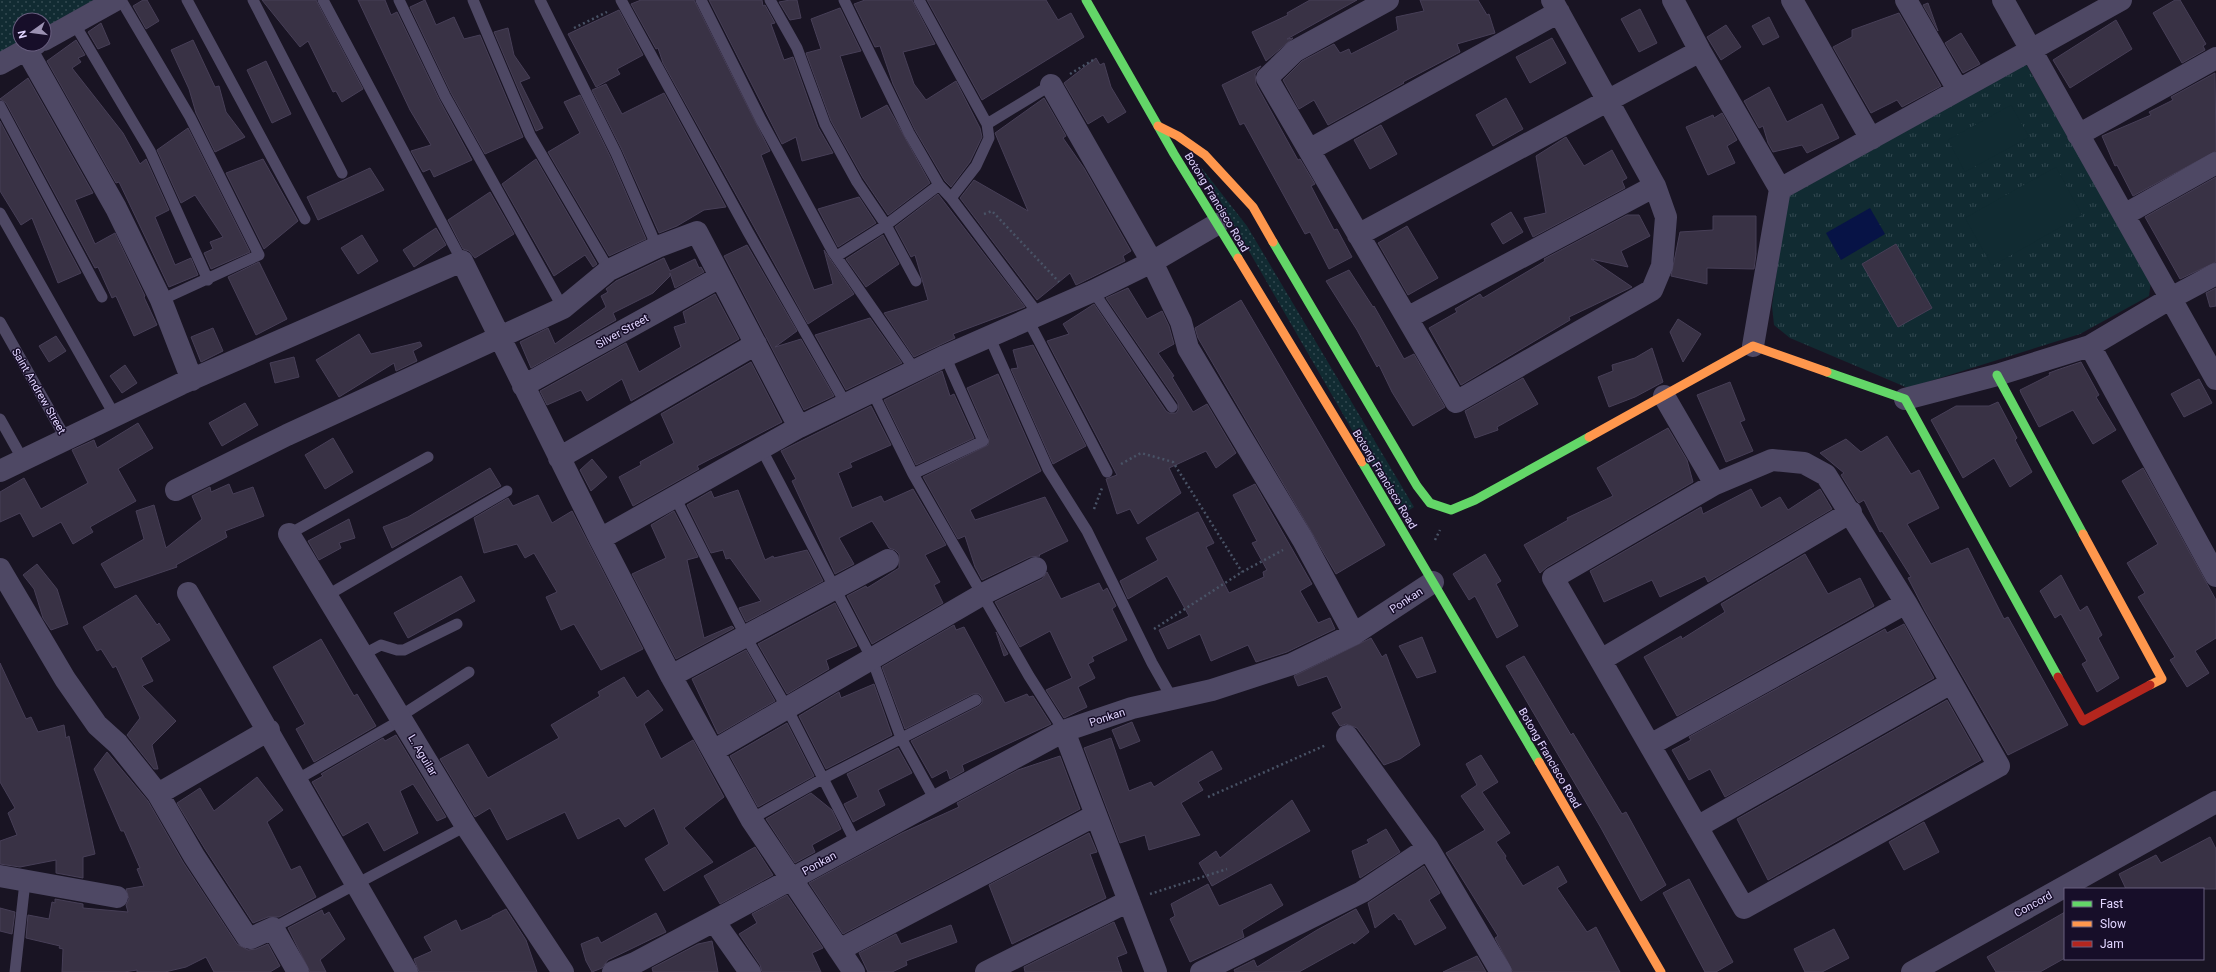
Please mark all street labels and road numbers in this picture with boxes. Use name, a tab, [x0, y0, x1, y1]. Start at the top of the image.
street label: Botong Francisco Road	[1182, 150, 1251, 254]
street label: Silver Street	[594, 311, 651, 351]
street label: Saint Andrew Street	[9, 346, 69, 437]
street label: Botong Francisco Road	[1350, 427, 1419, 531]
street label: Ponkan	[1387, 585, 1425, 616]
street label: Ponkan	[1088, 706, 1127, 729]
street label: Botong Francisco Road	[1516, 706, 1584, 811]
street label: L. Aguilar	[405, 732, 440, 779]
street label: Ponkan	[800, 849, 839, 878]
street label: Concord	[2012, 889, 2054, 920]

